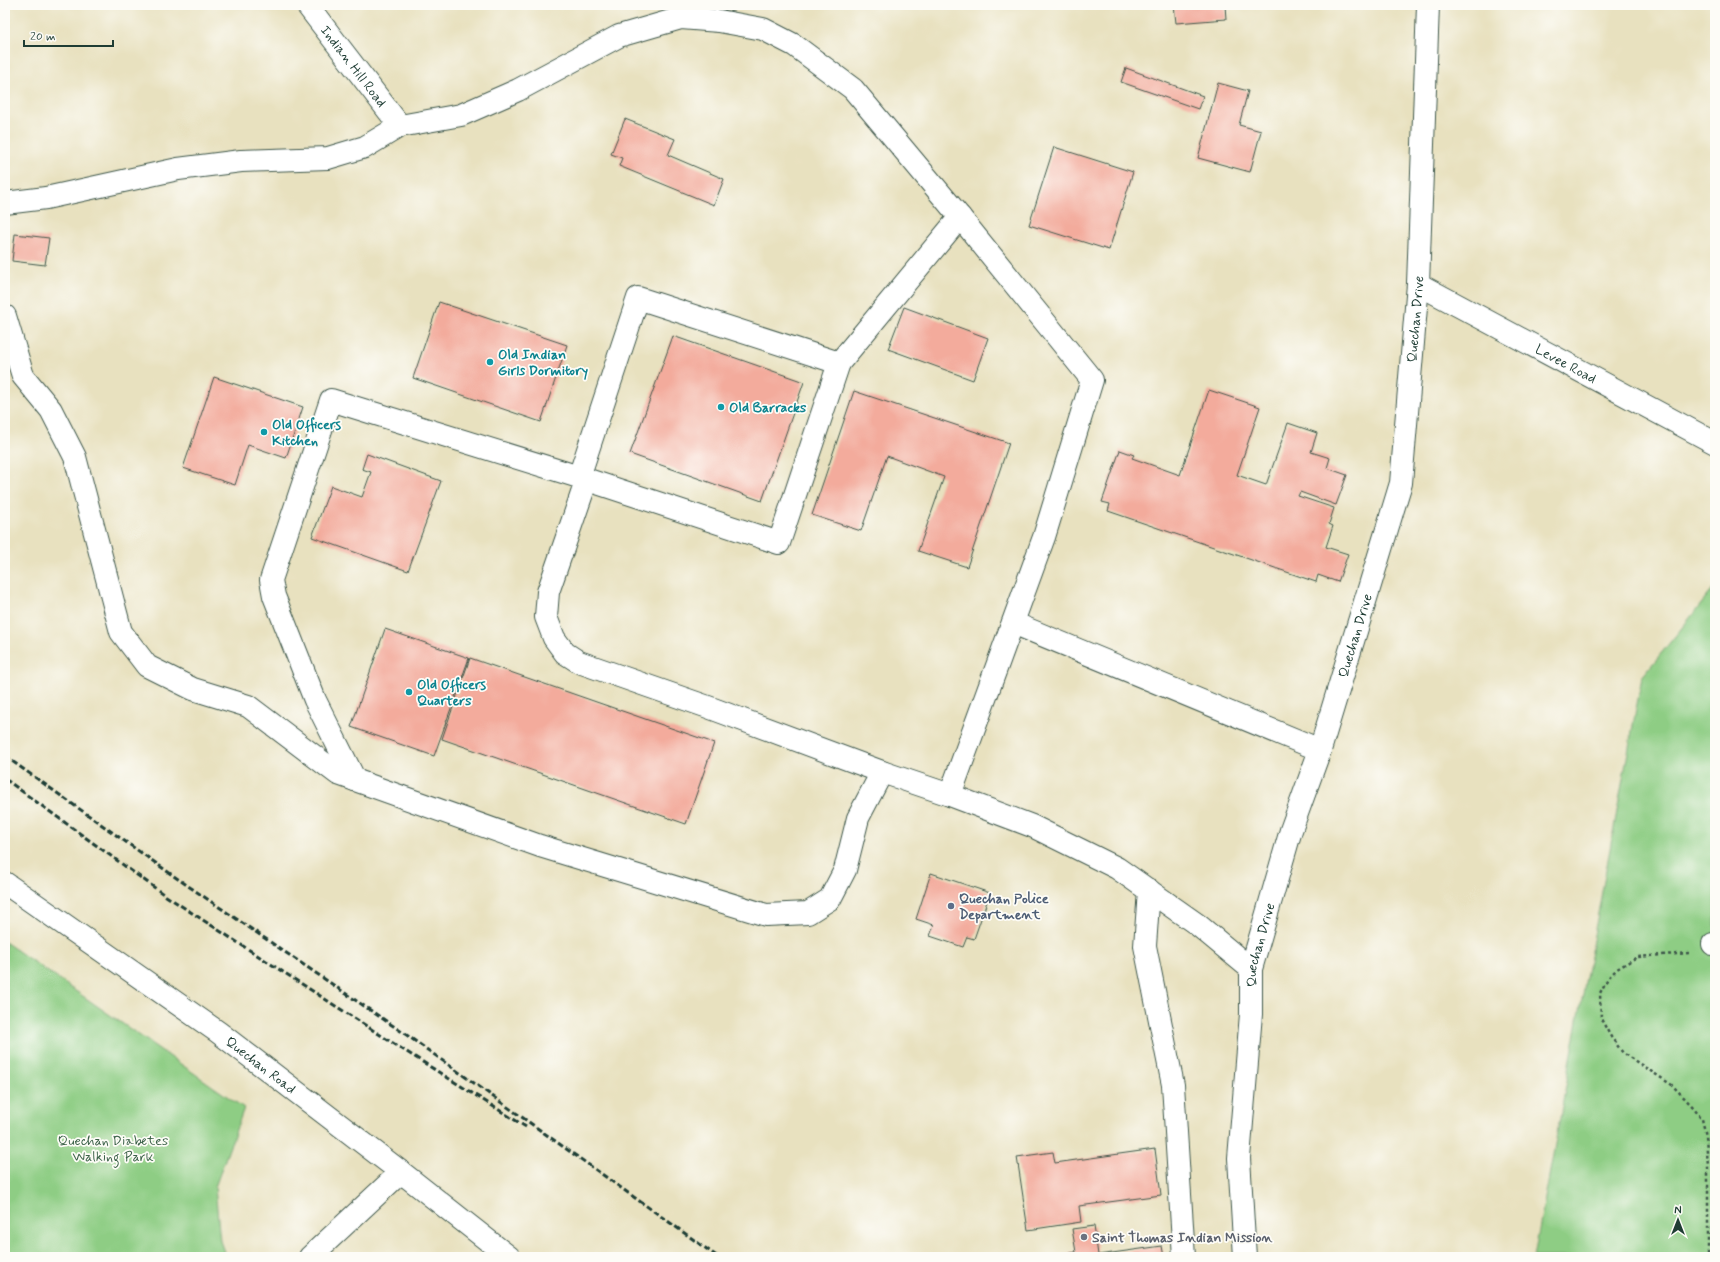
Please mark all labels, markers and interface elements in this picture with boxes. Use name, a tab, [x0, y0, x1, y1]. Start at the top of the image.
scale bar	[24, 22, 113, 48]
street label: Indian Hill Road	[316, 22, 390, 111]
text: 20 m	[30, 29, 56, 45]
street label: Quechan Drive	[1403, 276, 1428, 363]
street label: Levee Road	[1532, 340, 1599, 388]
place label: Old Indian Girls Dormitory	[498, 346, 588, 380]
marker: Old Indian Girls Dormitory	[485, 357, 495, 367]
place label: Old Barracks	[729, 399, 807, 417]
marker: Old Barracks	[716, 402, 726, 412]
place label: Old Officers Kitchen	[272, 416, 342, 450]
marker: Old Officers Kitchen	[259, 427, 269, 437]
street label: Quechan Drive	[1334, 592, 1377, 680]
place label: Old Officers Quarters	[417, 676, 487, 710]
marker: Old Officers Quarters	[404, 687, 414, 697]
place label: Quechan Police Department	[959, 890, 1049, 924]
marker: Quechan Police Department	[946, 901, 956, 911]
street label: Quechan Drive	[1243, 901, 1280, 987]
street label: Quechan Road	[221, 1033, 299, 1098]
park label: Quechan Diabetes Walking Park	[58, 1132, 168, 1168]
north arrow	[1658, 1200, 1698, 1240]
text: N	[1674, 1204, 1682, 1218]
place label: Saint Thomas Indian Mission	[1092, 1229, 1274, 1247]
marker: Saint Thomas Indian Mission	[1079, 1232, 1089, 1242]

